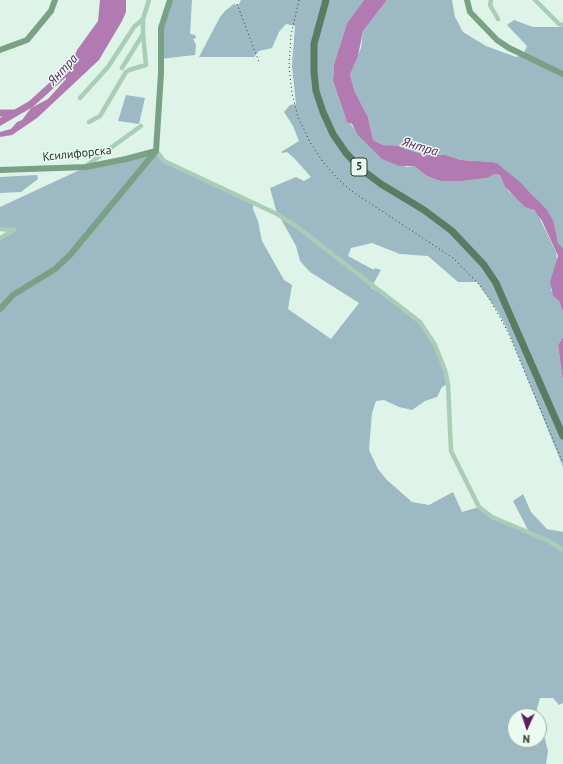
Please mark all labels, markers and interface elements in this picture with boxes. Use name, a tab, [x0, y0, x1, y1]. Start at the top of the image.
water label: Янтра	[45, 51, 81, 89]
water label: Янтра	[400, 134, 440, 160]
street label: Ксилифорска	[42, 143, 112, 165]
road number: 5	[351, 158, 367, 176]
north arrow	[507, 708, 547, 748]
text: N	[522, 732, 530, 746]

